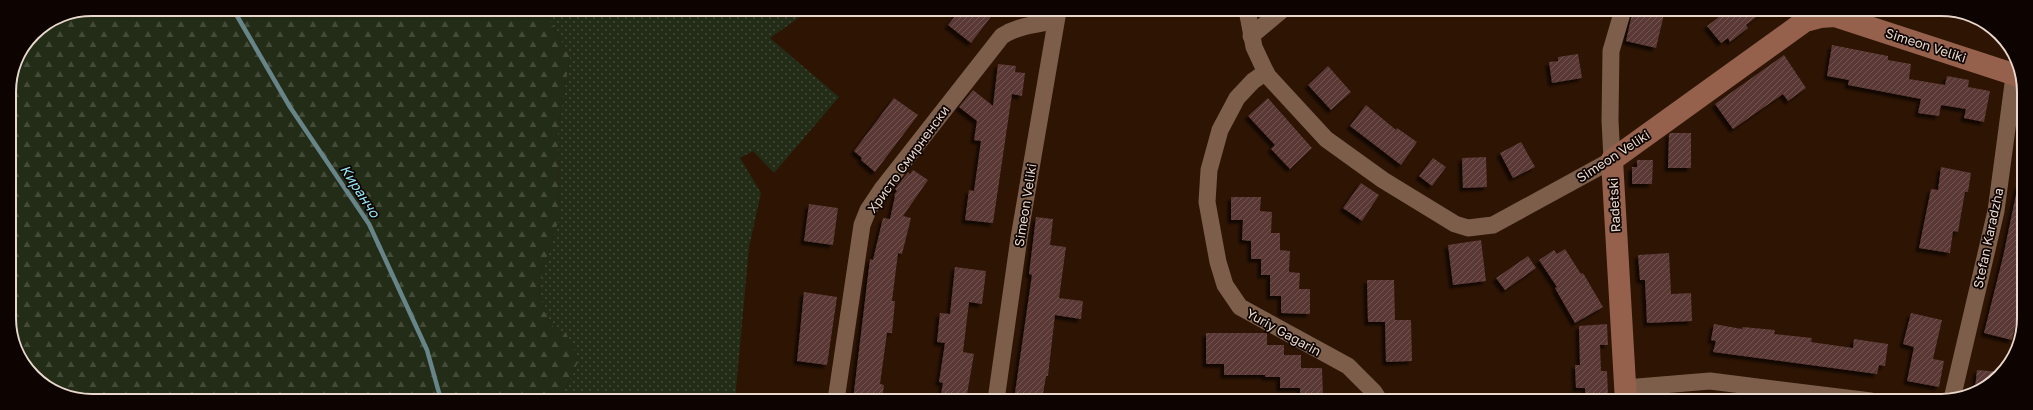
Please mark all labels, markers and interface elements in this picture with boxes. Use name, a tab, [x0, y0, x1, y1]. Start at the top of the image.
street label: Simeon Veliki	[1884, 24, 1968, 66]
street label: Христо Смирненски	[864, 102, 952, 216]
street label: Simeon Veliki	[1573, 126, 1653, 186]
water label: Киранчо	[337, 161, 385, 222]
street label: Simeon Veliki	[1011, 162, 1039, 248]
street label: Radetski	[1605, 177, 1623, 233]
street label: Stefan Karadzha	[1970, 186, 2006, 290]
street label: Yuriy Gagarin	[1244, 305, 1324, 359]

